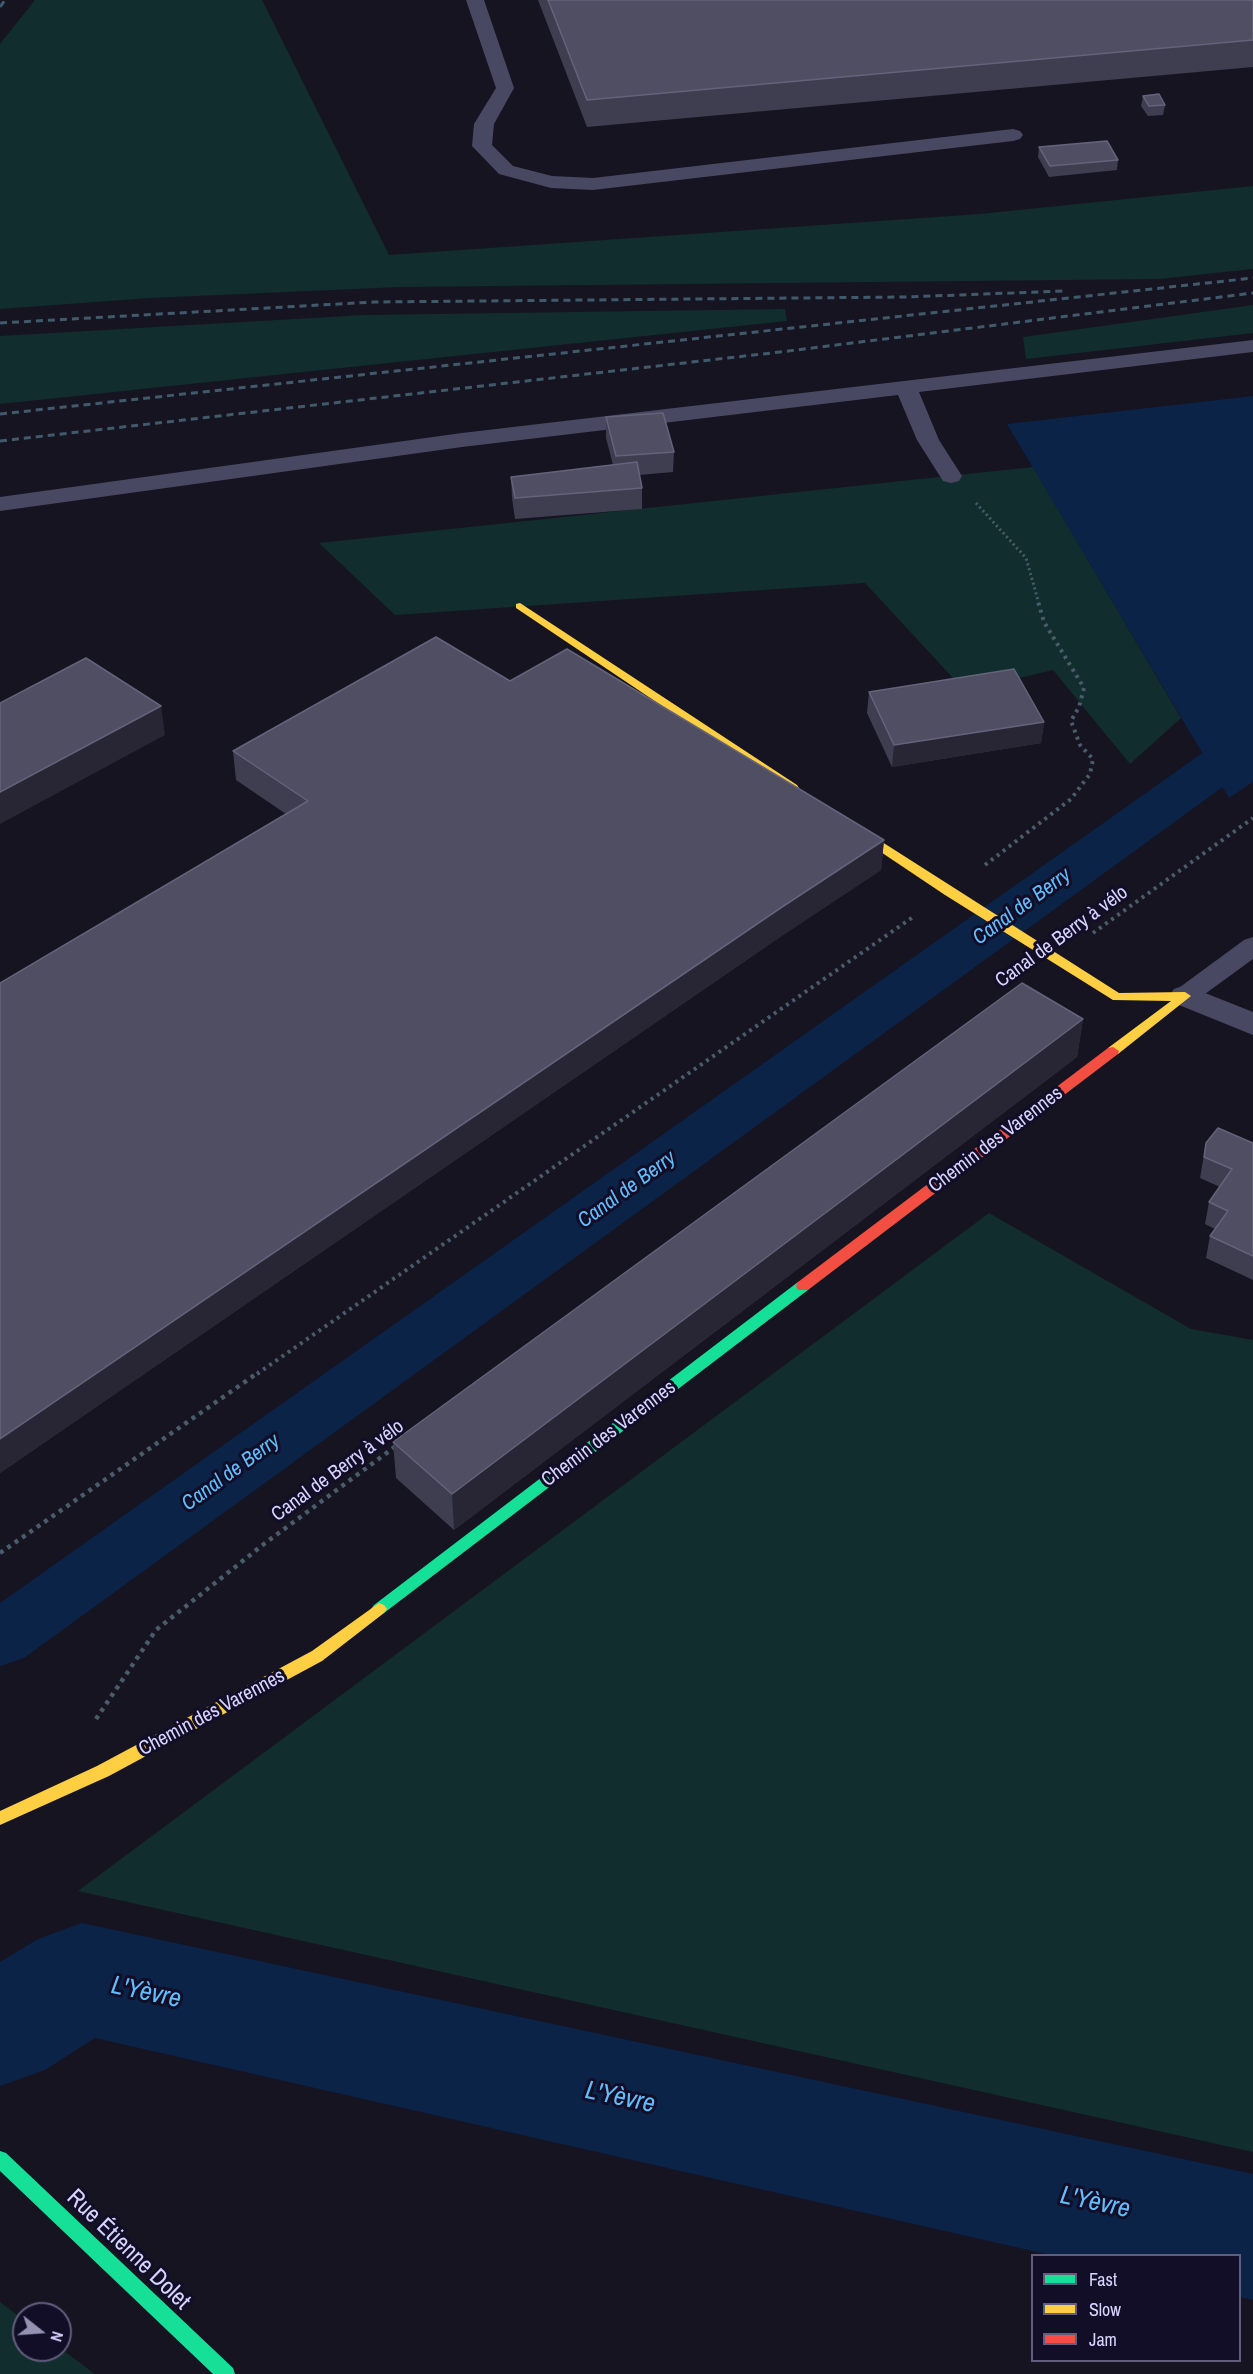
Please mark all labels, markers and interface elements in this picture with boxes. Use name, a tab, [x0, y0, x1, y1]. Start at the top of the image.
water label: Canal de Berry	[968, 863, 1076, 951]
street label: Canal de Berry à vélo	[991, 881, 1133, 993]
street label: Chemin des Varennes	[924, 1082, 1068, 1198]
water label: Canal de Berry	[573, 1146, 681, 1234]
street label: Chemin des Varennes	[537, 1376, 681, 1492]
street label: Canal de Berry à vélo	[267, 1415, 409, 1527]
water label: Canal de Berry	[177, 1429, 285, 1517]
street label: Chemin des Varennes	[135, 1664, 289, 1762]
water label: L'Yèvre	[108, 1970, 184, 2016]
water label: L'Yèvre	[582, 2075, 658, 2121]
water label: L'Yèvre	[1057, 2180, 1133, 2226]
street label: Rue Étienne Dolet	[60, 2184, 196, 2316]
legend	[1031, 2254, 1241, 2362]
text: Fast	[1089, 2267, 1117, 2292]
text: Slow	[1089, 2297, 1121, 2322]
north arrow	[12, 2302, 72, 2362]
text: Jam	[1089, 2327, 1117, 2352]
text: N	[45, 2329, 69, 2344]

